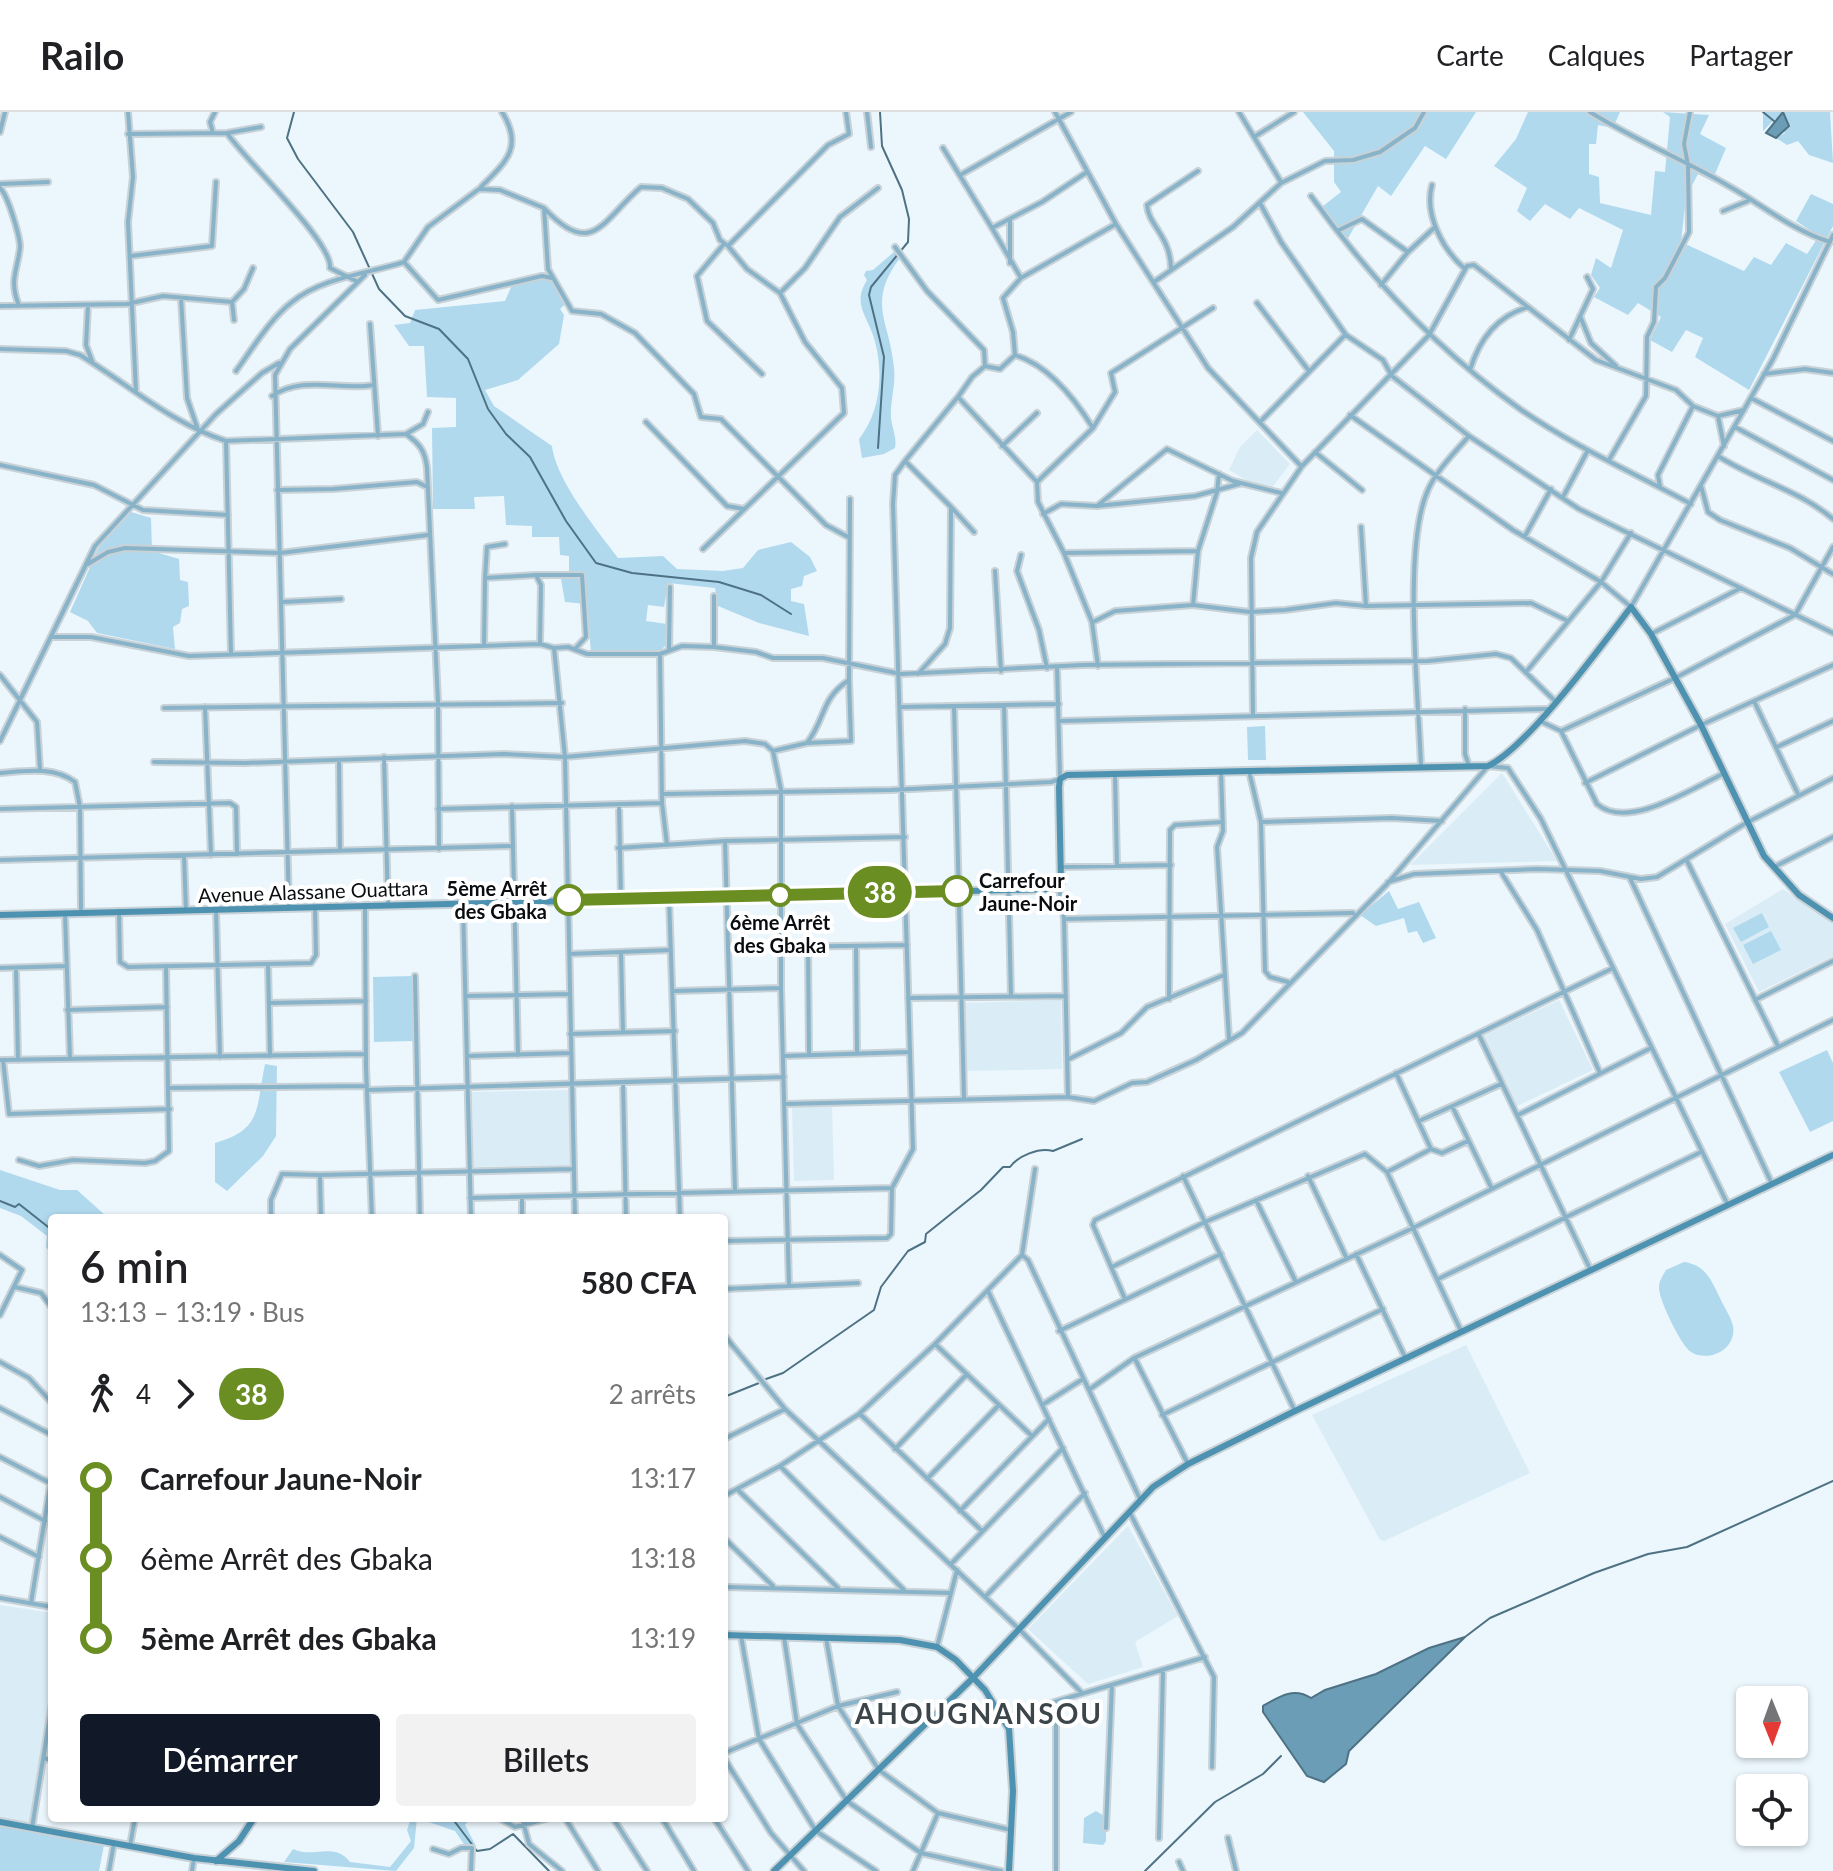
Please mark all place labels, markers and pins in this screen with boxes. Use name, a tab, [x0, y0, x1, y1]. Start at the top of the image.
place label: Carrefour Jaune-Noir	[979, 868, 1078, 915]
place label: 5ème Arrêt des Gbaka	[447, 876, 548, 923]
marker: Carrefour Jaune-Noir	[942, 876, 972, 906]
marker: 6ème Arrêt des Gbaka	[769, 884, 791, 906]
marker: 5ème Arrêt des Gbaka	[554, 885, 584, 915]
place label: 6ème Arrêt des Gbaka	[730, 910, 831, 957]

